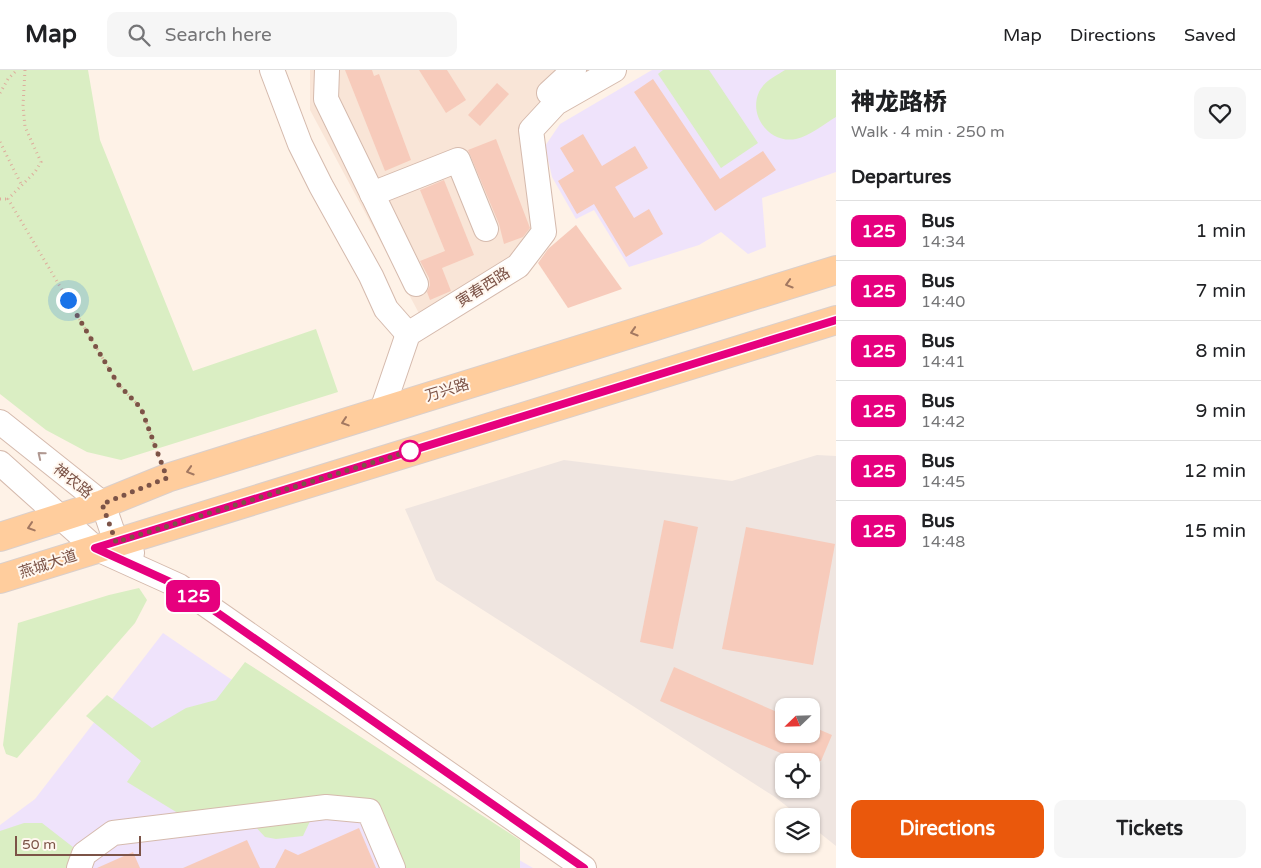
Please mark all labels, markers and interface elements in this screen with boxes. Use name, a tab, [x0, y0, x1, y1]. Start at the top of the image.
search box	[107, 12, 457, 57]
text: Map	[25, 20, 77, 49]
icon: search	[125, 21, 153, 49]
text: Search here	[165, 24, 272, 46]
text: Map	[1003, 24, 1042, 46]
text: Directions	[1070, 24, 1156, 46]
text: Saved	[1184, 24, 1236, 46]
button: heart	[1194, 87, 1246, 139]
text: 神龙路桥	[851, 88, 947, 117]
text: Walk · 4 min · 250 m	[851, 122, 1005, 142]
text: Departures	[851, 166, 951, 188]
text: Bus	[921, 210, 955, 232]
text: 125	[862, 220, 895, 242]
text: 1 min	[1195, 220, 1246, 242]
text: 14:34	[921, 232, 965, 252]
street label: 寅春西路	[453, 263, 513, 311]
text: Bus	[921, 270, 955, 292]
one-way arrow	[786, 279, 794, 289]
text: 125	[862, 280, 895, 302]
text: 7 min	[1195, 280, 1246, 302]
your location	[56, 288, 81, 313]
text: 14:40	[921, 292, 965, 312]
one-way arrow	[631, 327, 639, 337]
text: Bus	[921, 330, 955, 352]
text: 125	[862, 340, 895, 362]
text: 8 min	[1195, 340, 1246, 362]
text: 14:41	[921, 352, 965, 372]
street label: 万兴路	[423, 375, 471, 405]
text: Bus	[921, 390, 955, 412]
text: 125	[862, 400, 895, 422]
text: 9 min	[1195, 400, 1246, 422]
text: 14:42	[921, 412, 965, 432]
one-way arrow	[342, 417, 350, 427]
unlabelled marker	[399, 440, 421, 462]
text: Bus	[921, 450, 955, 472]
one-way arrow	[38, 452, 47, 460]
street label: 神农路	[50, 460, 96, 502]
text: 125	[862, 460, 895, 482]
text: 12 min	[1183, 460, 1246, 482]
one-way arrow	[187, 465, 195, 475]
text: 14:45	[921, 472, 965, 492]
text: Bus	[921, 510, 955, 532]
text: 125	[862, 520, 895, 542]
text: 15 min	[1183, 520, 1246, 542]
one-way arrow	[27, 521, 35, 531]
text: 14:48	[921, 532, 965, 552]
street label: 燕城大道	[17, 546, 79, 582]
line badge: 125	[164, 580, 222, 612]
text: 125	[176, 585, 210, 607]
north arrow	[775, 698, 820, 742]
map controls	[775, 698, 820, 853]
button: locate	[775, 753, 820, 798]
button: Directions	[851, 800, 1044, 858]
button: Tickets	[1054, 800, 1246, 858]
button: layers	[775, 808, 820, 853]
scale bar	[15, 833, 141, 856]
text: 50 m	[22, 836, 56, 853]

